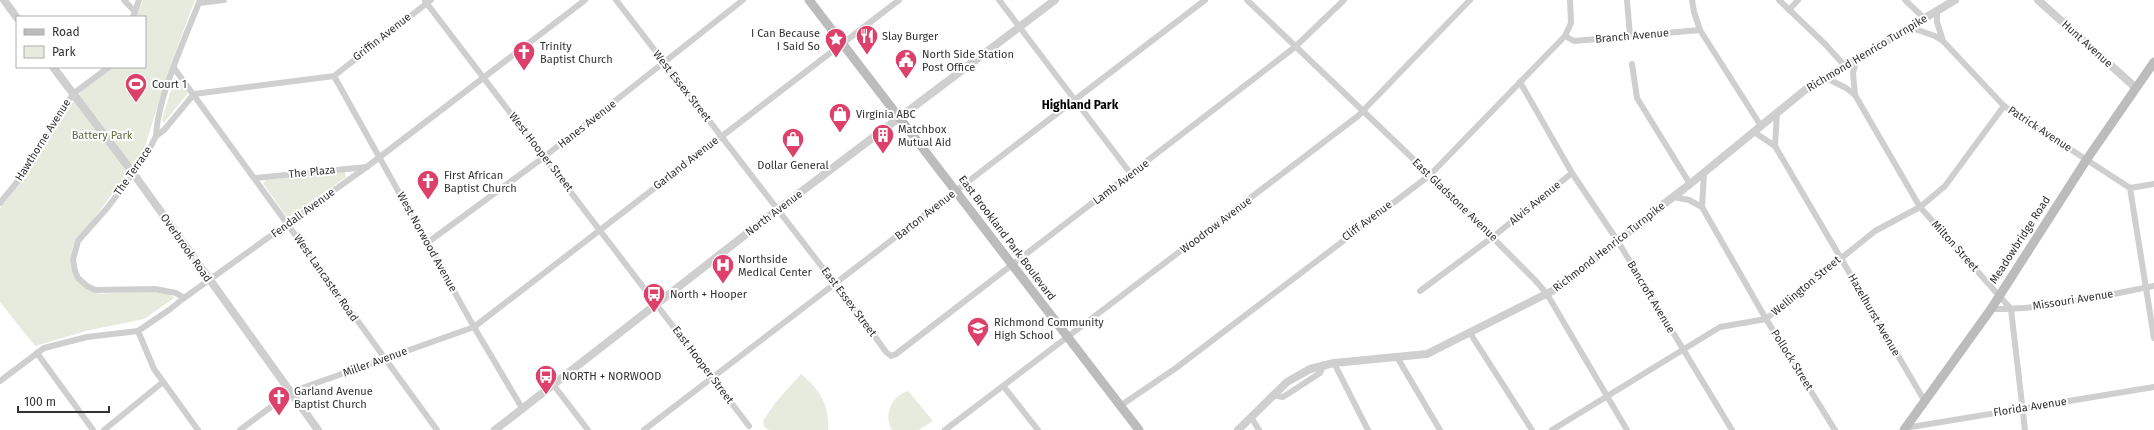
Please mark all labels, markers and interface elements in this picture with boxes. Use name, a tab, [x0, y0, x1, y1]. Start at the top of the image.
street label: Griffin Avenue	[350, 10, 414, 64]
street label: Richmond Henrico Turnpike	[1804, 12, 1930, 94]
legend	[16, 16, 146, 68]
street label: Hunt Avenue	[2059, 18, 2115, 70]
restaurant icon: Slay Burger	[854, 23, 880, 56]
text: Road	[52, 25, 80, 39]
place icon: I Can Because I Said So	[823, 26, 849, 59]
street label: Branch Avenue	[1595, 26, 1669, 46]
place label: I Can Because I Said So	[751, 27, 820, 53]
place label: Slay Burger	[882, 30, 939, 43]
church icon: Trinity Baptist Church	[511, 39, 537, 72]
place label: Trinity Baptist Church	[540, 40, 613, 66]
text: Park	[52, 45, 76, 59]
public building icon: North Side Station Post Office	[893, 47, 919, 80]
street label: West Essex Street	[650, 48, 714, 124]
place label: North Side Station Post Office	[922, 48, 1014, 74]
sports icon: Court 1	[123, 71, 149, 104]
place label: Court 1	[152, 78, 187, 91]
street label: Hawthorne Avenue	[13, 97, 73, 183]
street label: Hanes Avenue	[555, 97, 619, 151]
district label: Highland Park	[1042, 98, 1119, 112]
shop icon: Virginia ABC	[827, 101, 853, 134]
street label: Patrick Avenue	[2006, 104, 2074, 154]
place label: Virginia ABC	[856, 108, 916, 121]
street label: West Hooper Street	[506, 110, 576, 194]
building icon: Matchbox Mutual Aid	[870, 122, 896, 155]
place label: Matchbox Mutual Aid	[898, 123, 951, 149]
shop icon: Dollar General	[780, 126, 806, 159]
park label: Battery Park	[72, 129, 133, 142]
street label: Garland Avenue	[651, 134, 721, 192]
street label: The Terrace	[111, 144, 155, 198]
street label: East Gladstone Avenue	[1410, 156, 1500, 244]
street label: Lamb Avenue	[1090, 157, 1152, 207]
place label: Dollar General	[757, 159, 829, 172]
street label: The Plaza	[288, 163, 336, 181]
church icon: First African Baptist Church	[415, 168, 441, 201]
place label: First African Baptist Church	[444, 169, 517, 195]
street label: East Brookland Park Boulevard	[956, 173, 1058, 303]
street label: Alvis Avenue	[1507, 178, 1563, 228]
street label: Fendall Avenue	[269, 185, 337, 241]
street label: North Avenue	[743, 187, 805, 239]
street label: Barton Avenue	[892, 187, 958, 243]
street label: West Norwood Avenue	[394, 190, 460, 294]
street label: Woodrow Avenue	[1178, 194, 1254, 256]
street label: Meadowbridge Road	[1987, 194, 2053, 286]
street label: Cliff Avenue	[1339, 198, 1395, 244]
street label: Richmond Henrico Turnpike	[1550, 199, 1668, 295]
street label: Overbrook Road	[158, 211, 214, 285]
street label: Milton Street	[1929, 218, 1981, 274]
street label: West Lancaster Road	[291, 232, 361, 324]
hospital icon: Northside Medical Center	[710, 252, 736, 285]
place label: Northside Medical Center	[738, 253, 813, 279]
street label: Wellington Street	[1769, 253, 1843, 319]
street label: Bancroft Avenue	[1624, 259, 1678, 335]
street label: East Essex Street	[819, 265, 879, 339]
street label: Hazelhurst Avenue	[1845, 272, 1903, 358]
bus stop icon: North + Hooper	[641, 281, 667, 314]
street label: Missouri Avenue	[2032, 287, 2114, 313]
place label: North + Hooper	[670, 288, 748, 301]
school or university icon: Richmond Community High School	[965, 315, 991, 348]
place label: Richmond Community High School	[994, 316, 1104, 342]
street label: East Hooper Street	[670, 324, 736, 406]
street label: Pollock Street	[1768, 327, 1816, 393]
street label: Miller Avenue	[341, 344, 409, 380]
bus stop icon: NORTH + NORWOOD	[533, 363, 559, 396]
place label: NORTH + NORWOOD	[562, 370, 661, 383]
church icon: Garland Avenue Baptist Church	[266, 384, 292, 417]
place label: Garland Avenue Baptist Church	[294, 385, 373, 411]
scale bar	[18, 388, 109, 414]
text: 100 m	[24, 395, 56, 409]
street label: Florida Avenue	[1992, 395, 2068, 419]

